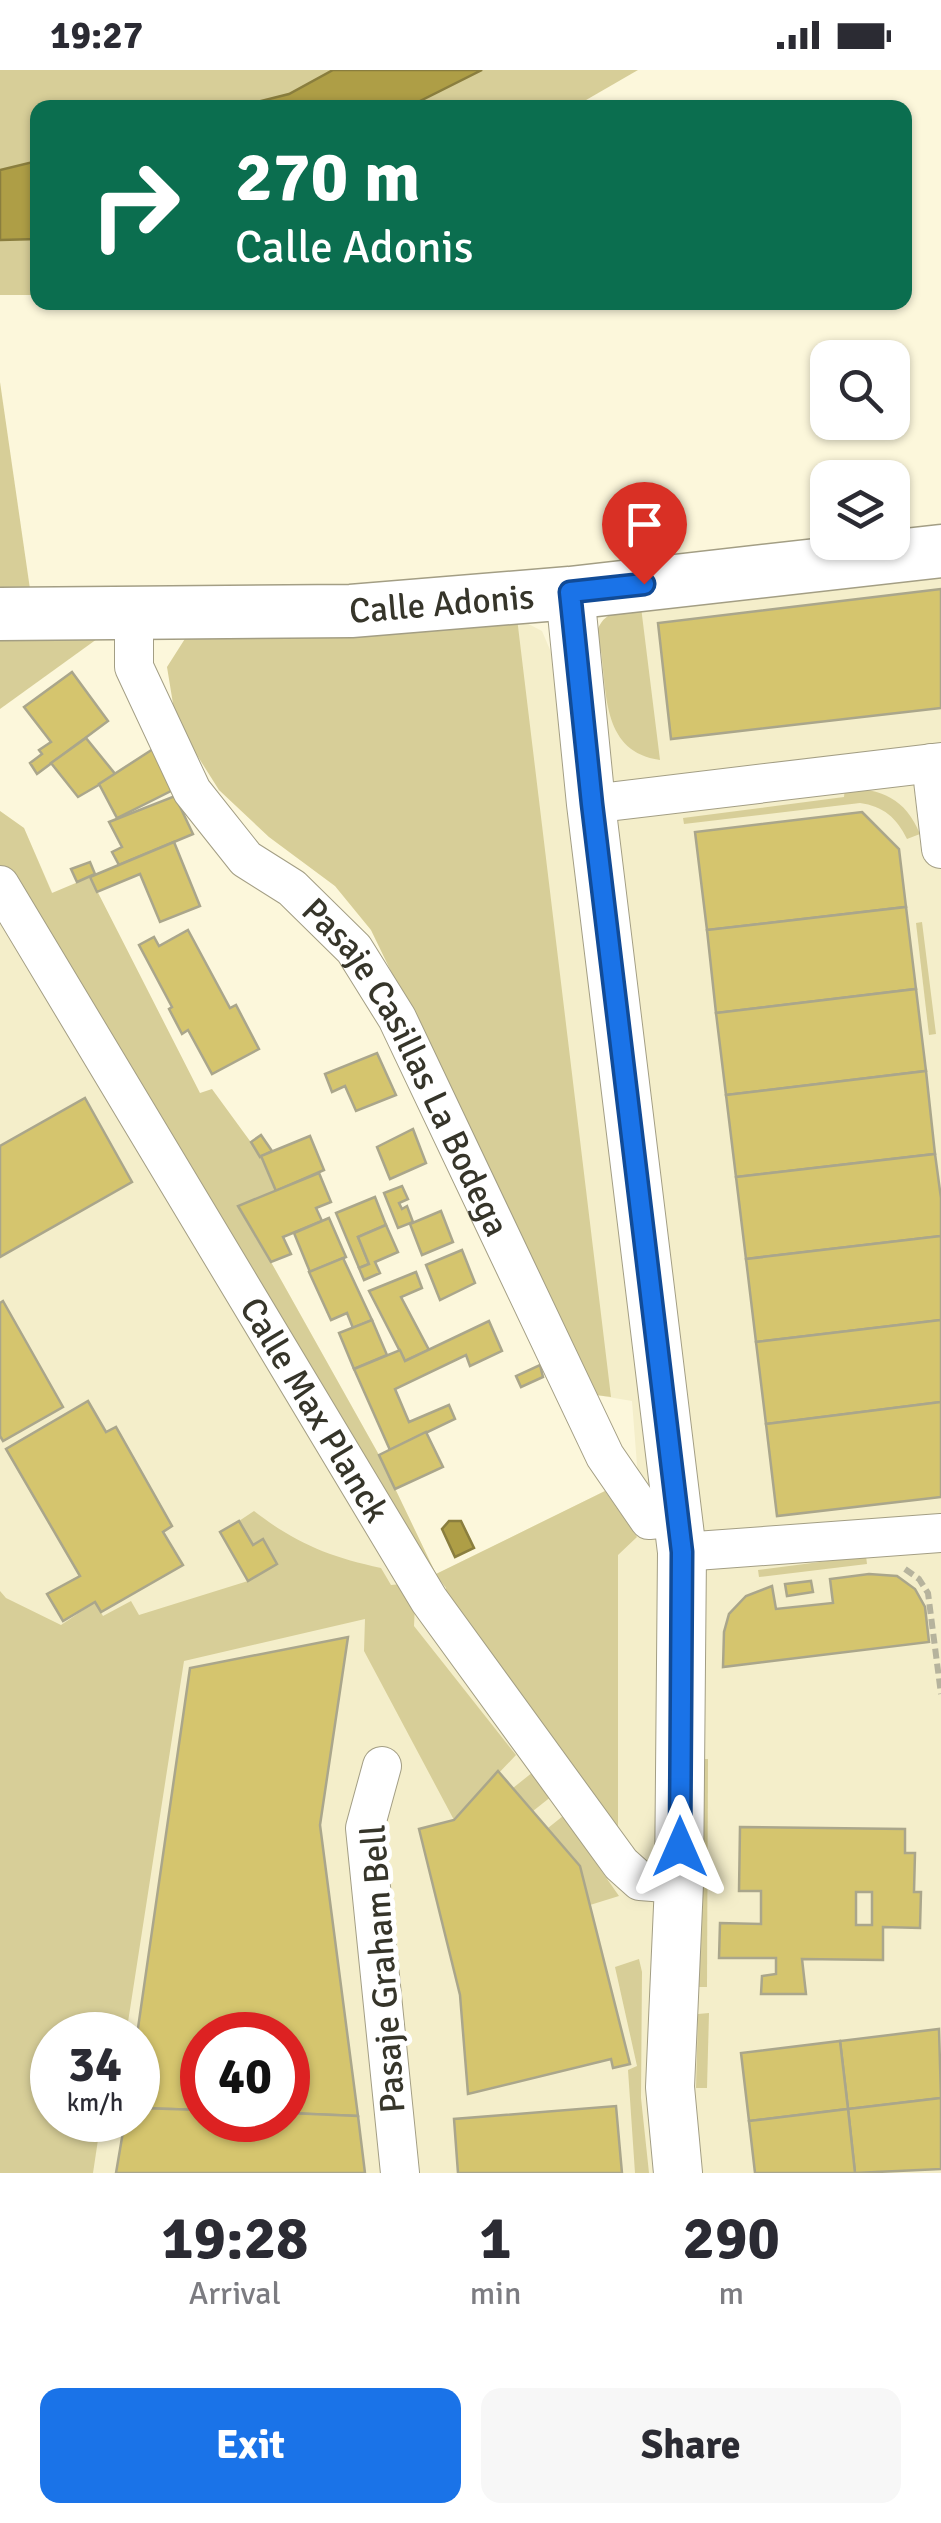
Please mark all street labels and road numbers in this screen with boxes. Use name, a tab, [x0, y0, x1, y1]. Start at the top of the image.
street label: Calle Adonis	[347, 575, 536, 633]
street label: Pasaje Casillas La Bodega	[293, 889, 519, 1243]
street label: Calle Max Planck	[231, 1290, 399, 1530]
street label: Pasaje Graham Bell	[351, 1823, 415, 2115]

